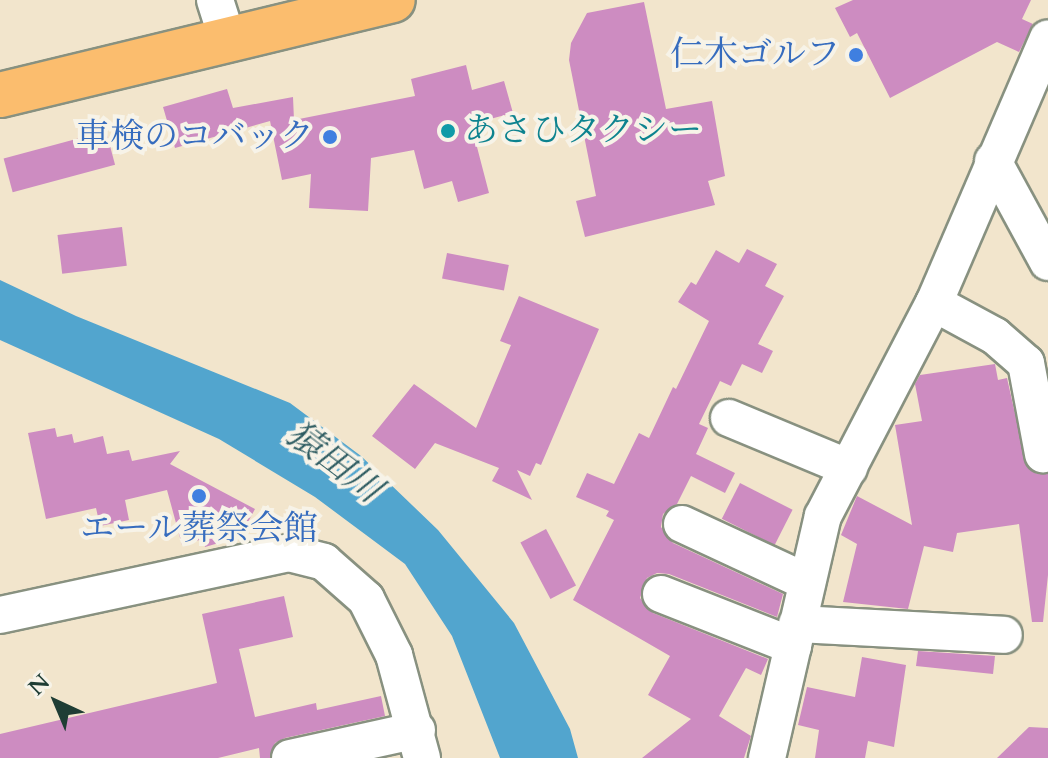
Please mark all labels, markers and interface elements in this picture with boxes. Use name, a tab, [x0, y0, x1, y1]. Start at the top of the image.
place label: 仁木ゴルフ	[670, 35, 840, 75]
marker: 仁木ゴルフ	[847, 46, 865, 64]
place label: あさひタクシー	[464, 111, 702, 151]
place label: 車検のコバック	[76, 117, 314, 157]
marker: あさひタクシー	[439, 122, 457, 140]
marker: 車検のコバック	[321, 128, 339, 146]
water label: 猿田川	[278, 412, 390, 512]
marker: エール葬祭会館	[190, 487, 208, 505]
place label: エール葬祭会館	[80, 509, 318, 549]
north arrow	[16, 662, 96, 742]
text: N	[22, 667, 57, 702]

